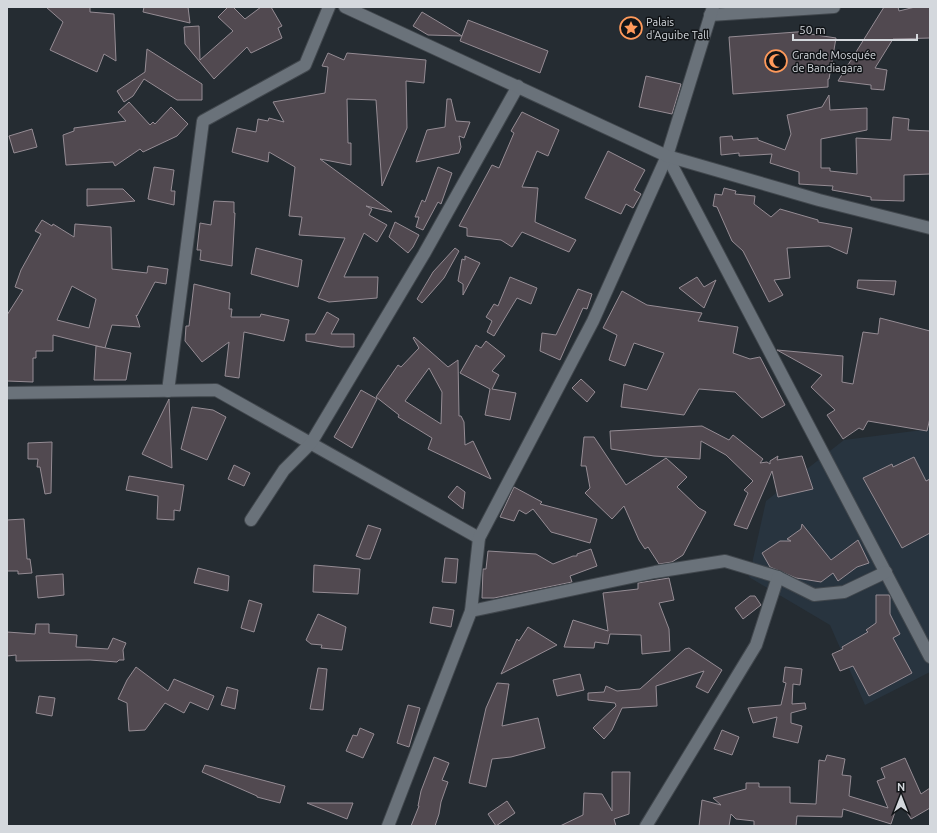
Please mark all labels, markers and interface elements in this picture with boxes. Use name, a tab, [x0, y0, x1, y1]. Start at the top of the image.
place icon: Palais d'Aguibe Tall	[618, 15, 644, 41]
place label: Palais d'Aguibe Tall	[646, 16, 709, 41]
scale bar	[793, 16, 917, 42]
text: 50 m	[799, 23, 826, 36]
mosque icon: Grande Mosquée de Bandiagara	[763, 48, 789, 74]
place label: Grande Mosquée de Bandiagara	[792, 49, 876, 74]
north arrow	[881, 777, 921, 817]
text: N	[897, 781, 905, 793]

